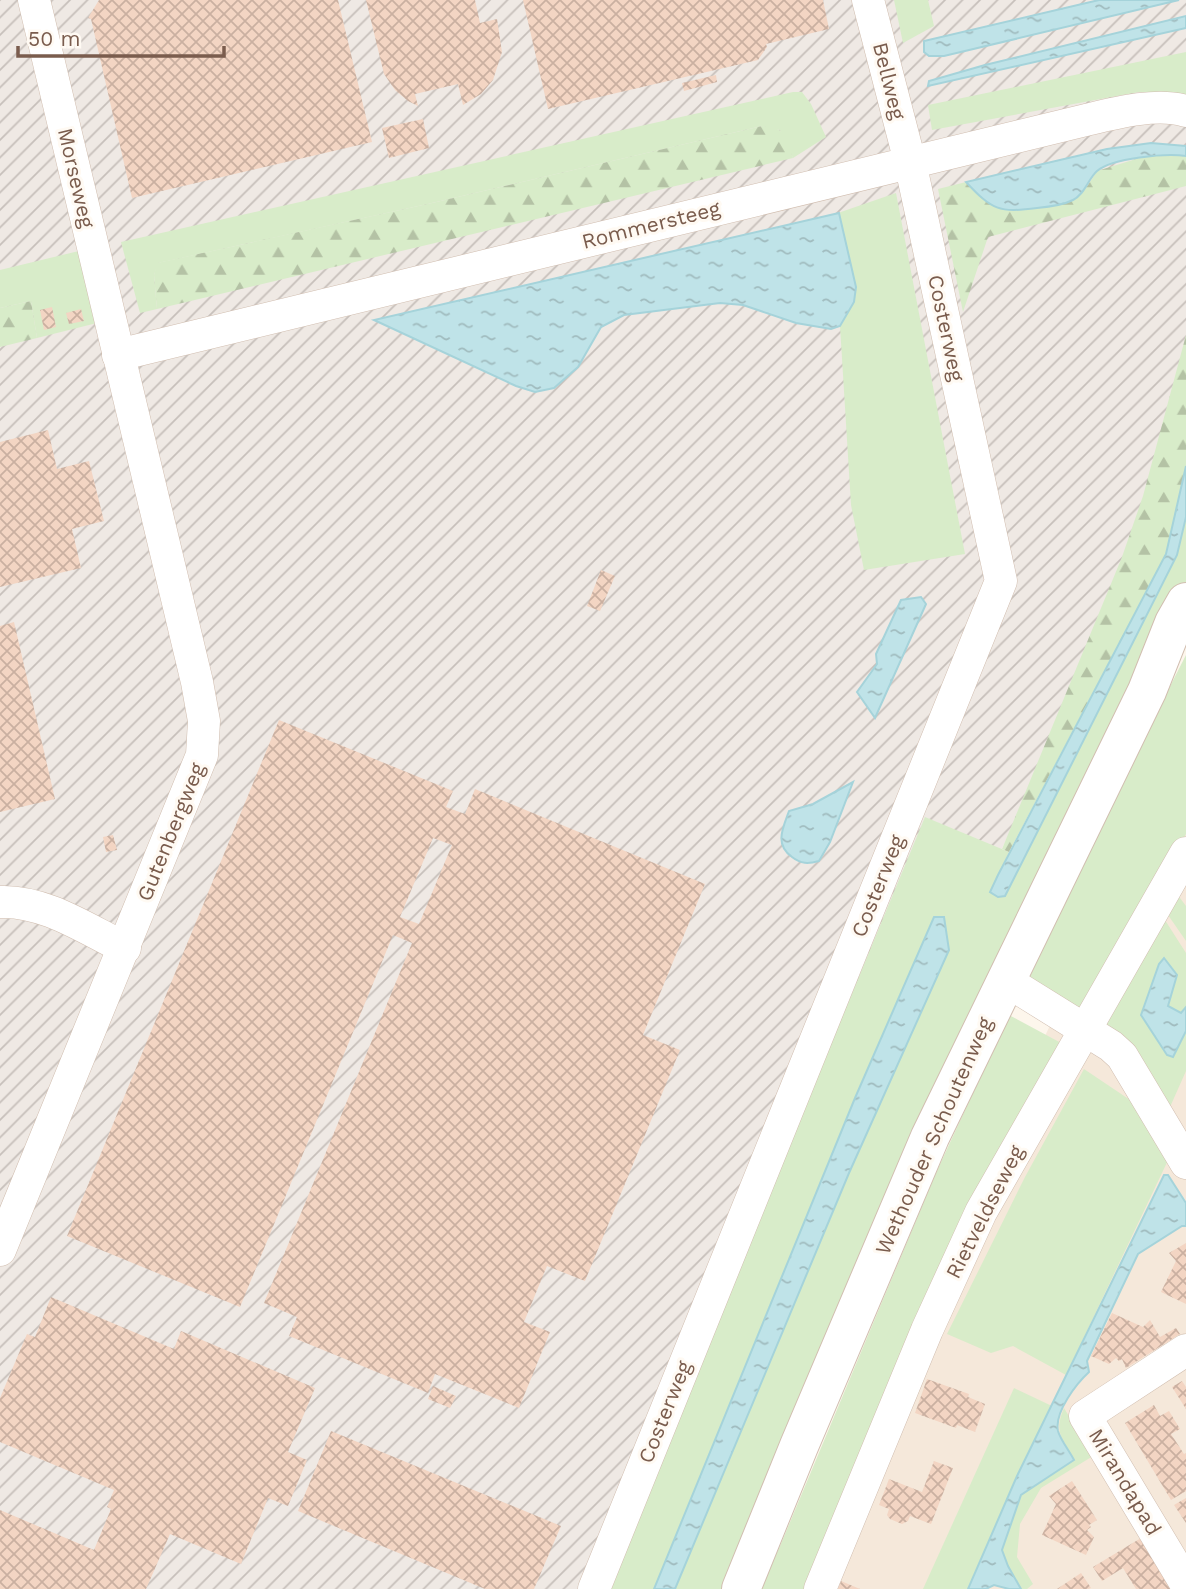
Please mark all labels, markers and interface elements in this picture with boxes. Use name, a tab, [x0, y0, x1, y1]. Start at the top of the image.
scale bar	[18, 14, 224, 58]
text: 50 m	[28, 26, 80, 51]
street label: Bellweg	[868, 40, 911, 123]
street label: Morseweg	[53, 125, 100, 231]
street label: Rommersteeg	[579, 195, 723, 254]
street label: Costerweg	[923, 272, 970, 384]
street label: Gutenbergweg	[131, 758, 210, 905]
street label: Costerweg	[846, 830, 910, 941]
street label: Wethouder Schoutenweg	[870, 1012, 998, 1258]
street label: Rietveldseweg	[940, 1140, 1029, 1283]
street label: Costerweg	[633, 1356, 697, 1467]
street label: Mirandapad	[1084, 1424, 1167, 1540]

